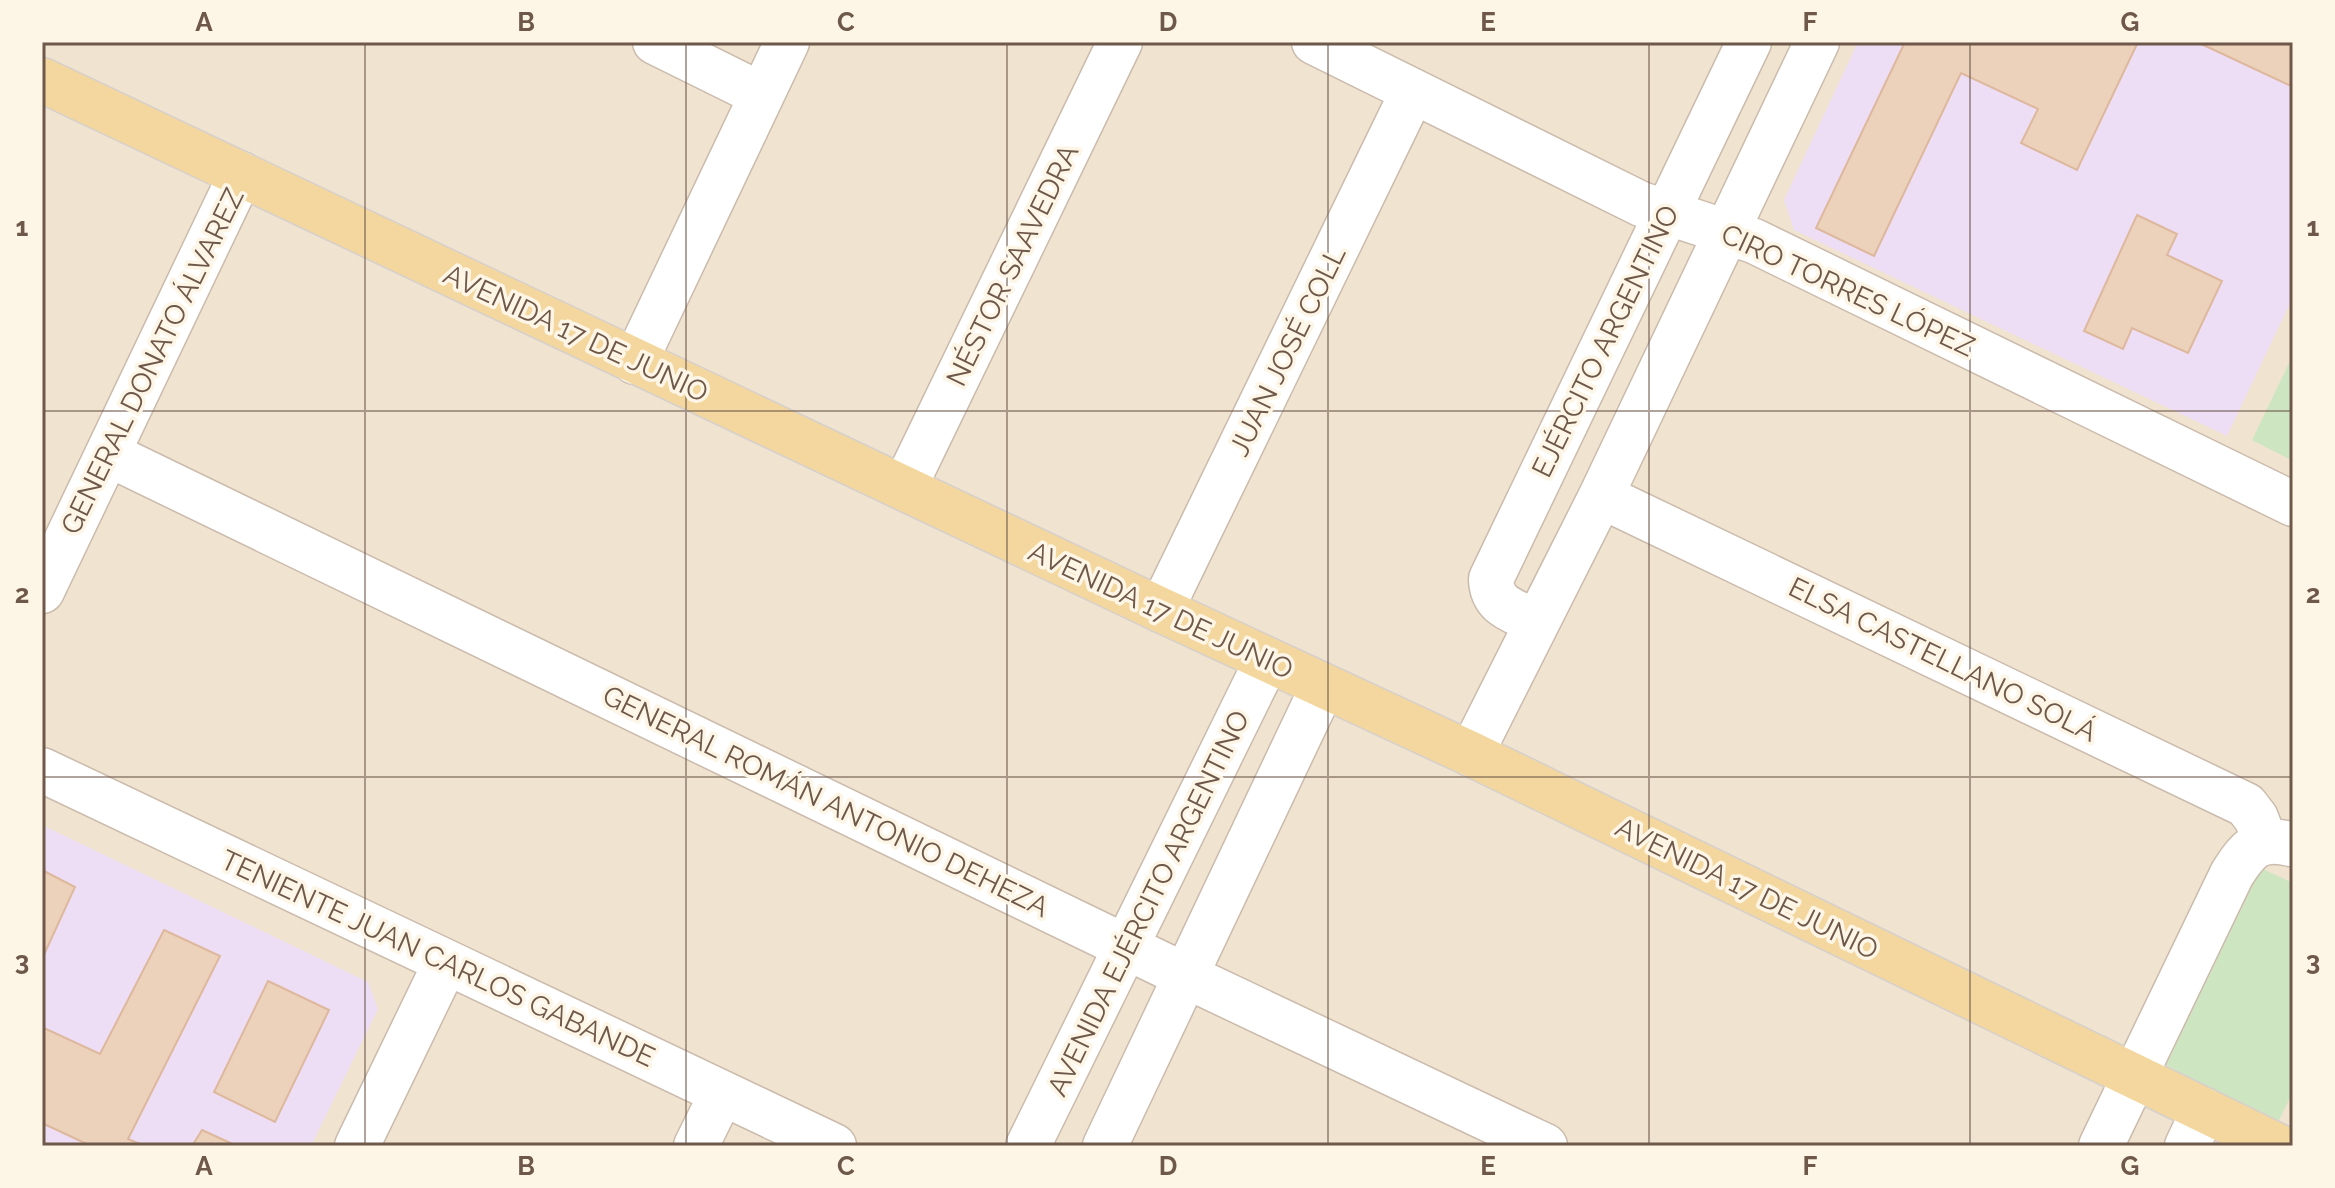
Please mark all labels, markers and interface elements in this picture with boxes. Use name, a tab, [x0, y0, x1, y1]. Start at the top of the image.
text: A	[195, 7, 213, 37]
text: B	[517, 7, 535, 37]
text: C	[837, 7, 855, 37]
text: D	[1159, 7, 1177, 37]
text: E	[1480, 7, 1496, 37]
text: F	[1803, 7, 1818, 37]
text: G	[2121, 7, 2139, 37]
street label: NÉSTOR SAAVEDRA	[940, 139, 1085, 391]
street label: GENERAL DONATO ÁLVAREZ	[54, 183, 251, 539]
street label: EJÉRCITO ARGENTINO	[1525, 200, 1686, 483]
text: 1	[16, 212, 29, 242]
text: 1	[2307, 212, 2320, 242]
street label: CIRO TORRES LÓPEZ	[1716, 217, 1980, 364]
street label: JUAN JOSÉ COLL	[1222, 241, 1352, 461]
street label: AVENIDA 17 DE JUNIO	[438, 258, 713, 409]
street label: AVENIDA 17 DE JUNIO	[1023, 535, 1298, 686]
street label: ELSA CASTELLANO SOLÁ	[1783, 570, 2102, 749]
text: 2	[15, 579, 29, 609]
text: 2	[2306, 579, 2320, 609]
street label: GENERAL ROMÁN ANTONIO DEHEZA	[597, 679, 1054, 924]
street label: AVENIDA EJÉRCITO ARGENTINO	[1041, 705, 1256, 1101]
street label: AVENIDA 17 DE JUNIO	[1610, 810, 1883, 966]
street label: TENIENTE JUAN CARLOS GABANDE	[216, 843, 660, 1074]
text: 3	[15, 946, 29, 976]
text: 3	[2306, 946, 2320, 976]
text: A	[195, 1151, 213, 1181]
text: B	[517, 1151, 535, 1181]
text: C	[837, 1151, 855, 1181]
text: D	[1159, 1151, 1177, 1181]
text: E	[1480, 1151, 1496, 1181]
text: F	[1803, 1151, 1818, 1181]
text: G	[2121, 1151, 2139, 1181]

